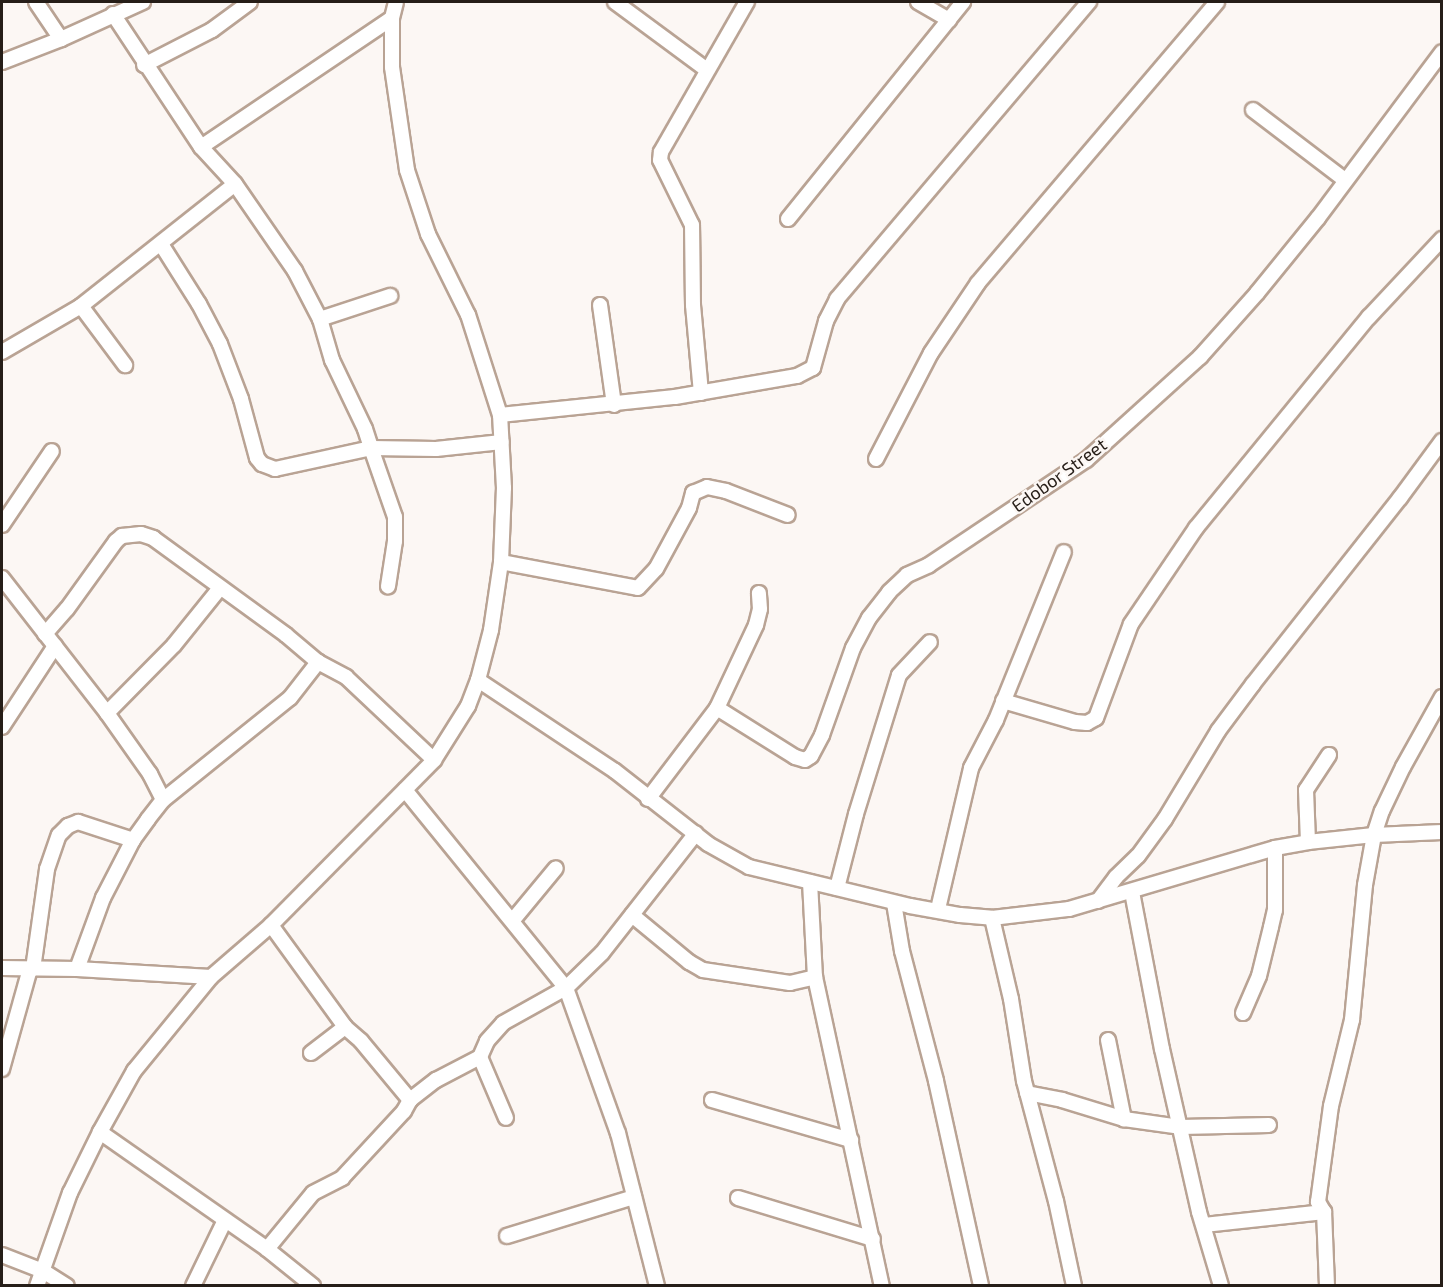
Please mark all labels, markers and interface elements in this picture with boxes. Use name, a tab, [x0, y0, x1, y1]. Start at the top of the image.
street label: Edobor Street	[1007, 433, 1111, 517]

